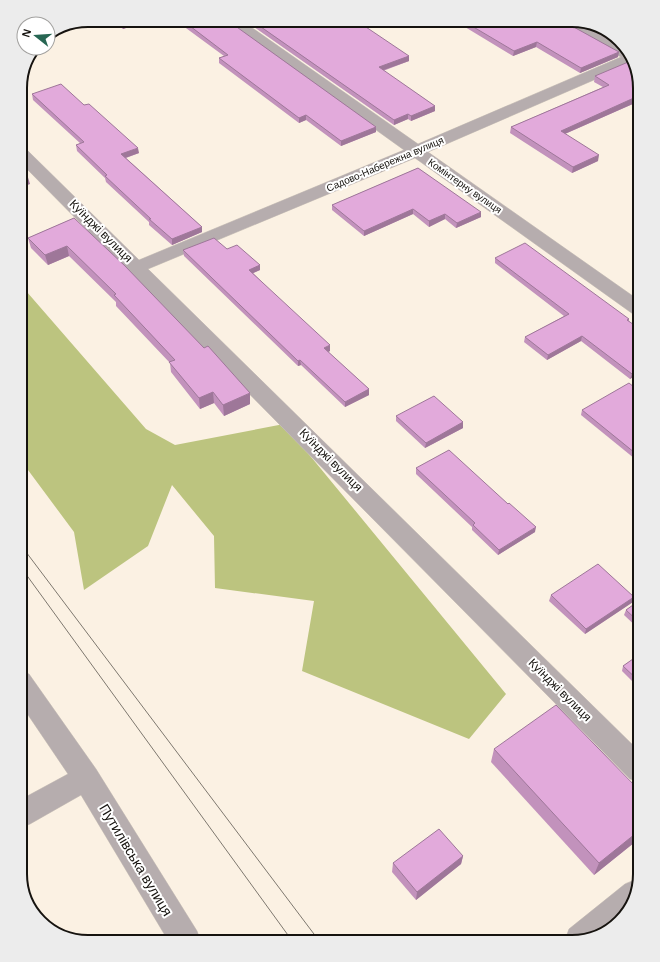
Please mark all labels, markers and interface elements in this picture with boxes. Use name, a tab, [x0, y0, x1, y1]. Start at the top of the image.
north arrow	[16, 16, 56, 56]
text: N	[20, 27, 33, 39]
street label: Садово-Набережна вулиця	[325, 134, 445, 194]
street label: Комінтерну вулиця	[426, 156, 504, 216]
street label: Куїнджі вулиця	[67, 197, 135, 265]
street label: Куїнджі вулиця	[297, 426, 365, 494]
street label: Куїнджі вулиця	[526, 656, 594, 724]
street label: Путилівська вулиця	[96, 801, 176, 919]

